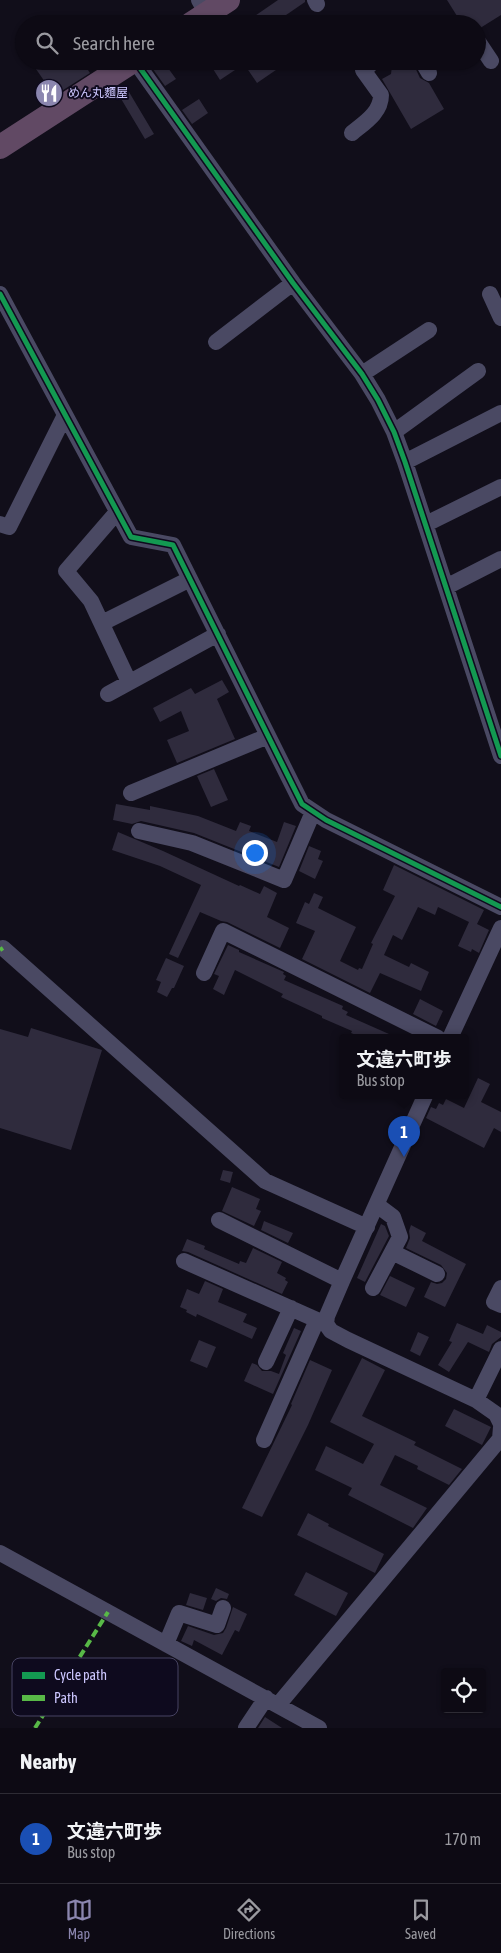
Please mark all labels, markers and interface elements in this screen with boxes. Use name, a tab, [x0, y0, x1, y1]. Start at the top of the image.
search box	[15, 15, 486, 70]
icon: search	[33, 29, 61, 57]
text: Search here	[73, 32, 155, 54]
restaurant icon: めん丸麵屋	[34, 78, 64, 108]
place label: めん丸麵屋	[68, 86, 128, 100]
your location	[242, 840, 268, 866]
popup	[339, 1034, 469, 1099]
text: 文違六町歩	[356, 1048, 452, 1070]
text: Bus stop	[356, 1071, 405, 1089]
pin: 1	[388, 1116, 420, 1157]
legend	[12, 1658, 178, 1716]
text: Cycle path	[54, 1667, 107, 1683]
map controls	[441, 1668, 486, 1713]
button: locate	[441, 1668, 486, 1713]
text: Path	[54, 1690, 78, 1706]
text: Nearby	[20, 1749, 76, 1773]
text: 文違六町歩	[67, 1820, 162, 1842]
text: 1	[32, 1830, 40, 1848]
text: 170 m	[445, 1830, 481, 1848]
text: Bus stop	[67, 1843, 115, 1861]
tab: Map	[65, 1896, 93, 1942]
tab: Directions	[223, 1896, 275, 1942]
tab: Saved	[405, 1896, 436, 1942]

